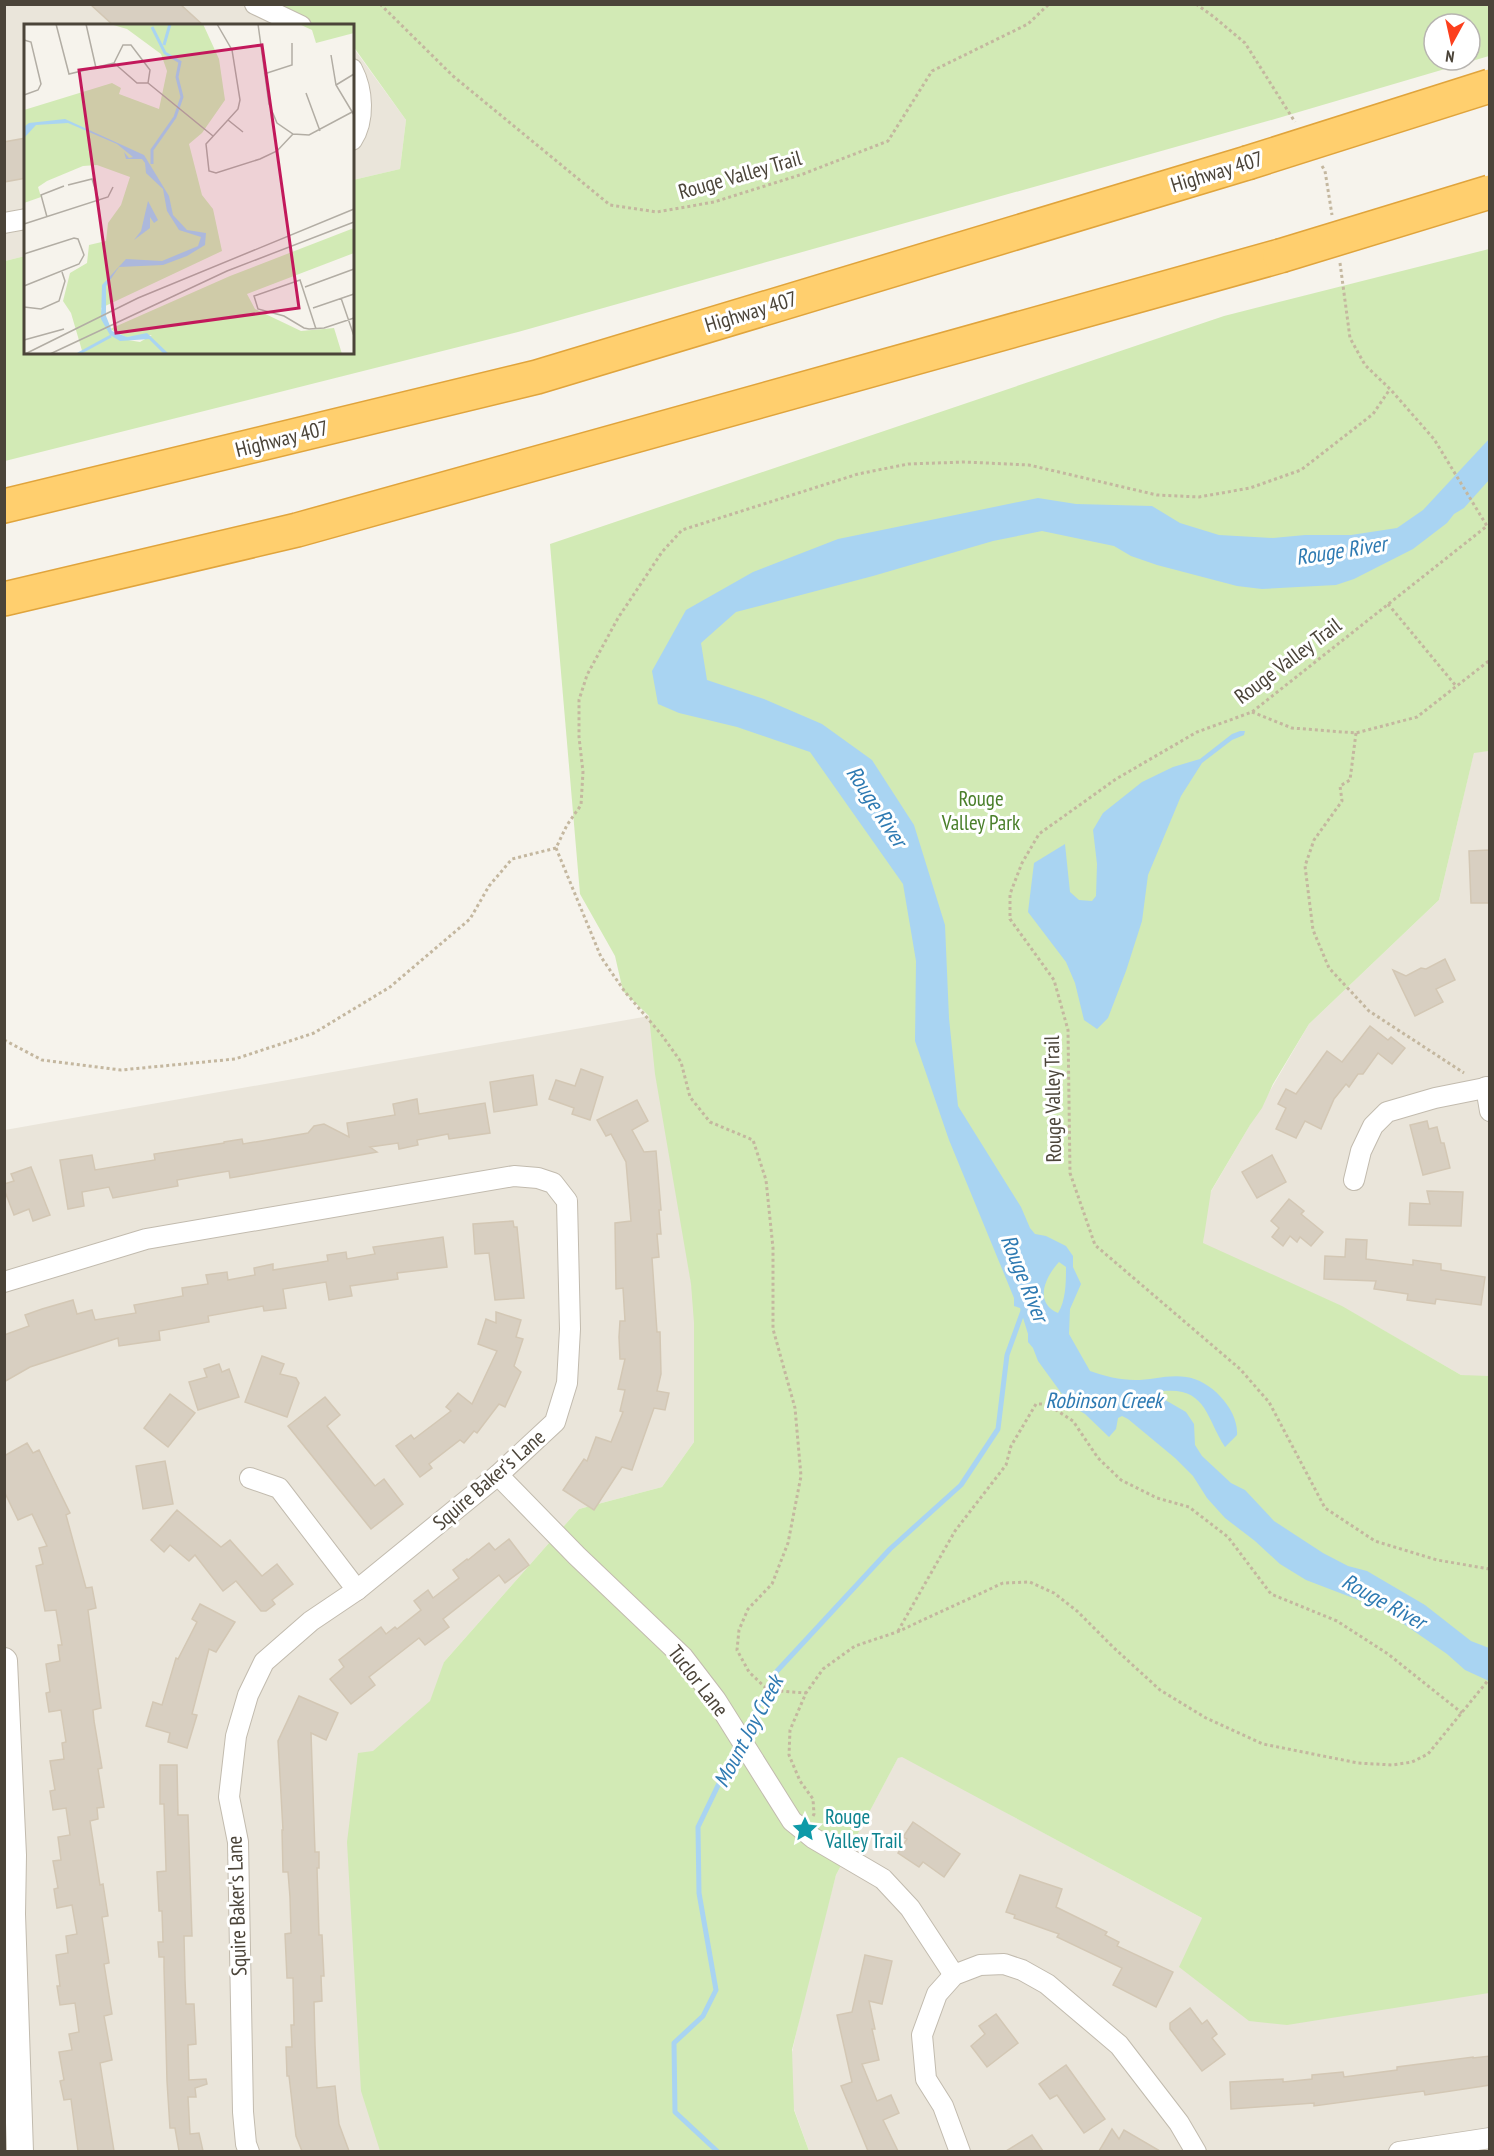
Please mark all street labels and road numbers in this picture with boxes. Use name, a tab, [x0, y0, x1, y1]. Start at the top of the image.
street label: Rouge Valley Trail	[675, 144, 805, 205]
street label: Highway 407	[1167, 145, 1266, 198]
street label: Highway 407	[701, 285, 800, 338]
street label: Highway 407	[233, 414, 331, 463]
street label: Rouge Valley Trail	[1229, 612, 1347, 710]
street label: Rouge Valley Trail	[1038, 1035, 1067, 1163]
street label: Squire Baker's Lane	[427, 1423, 550, 1536]
street label: Tuclor Lane	[662, 1640, 735, 1722]
street label: Squire Baker's Lane	[221, 1835, 252, 1977]

